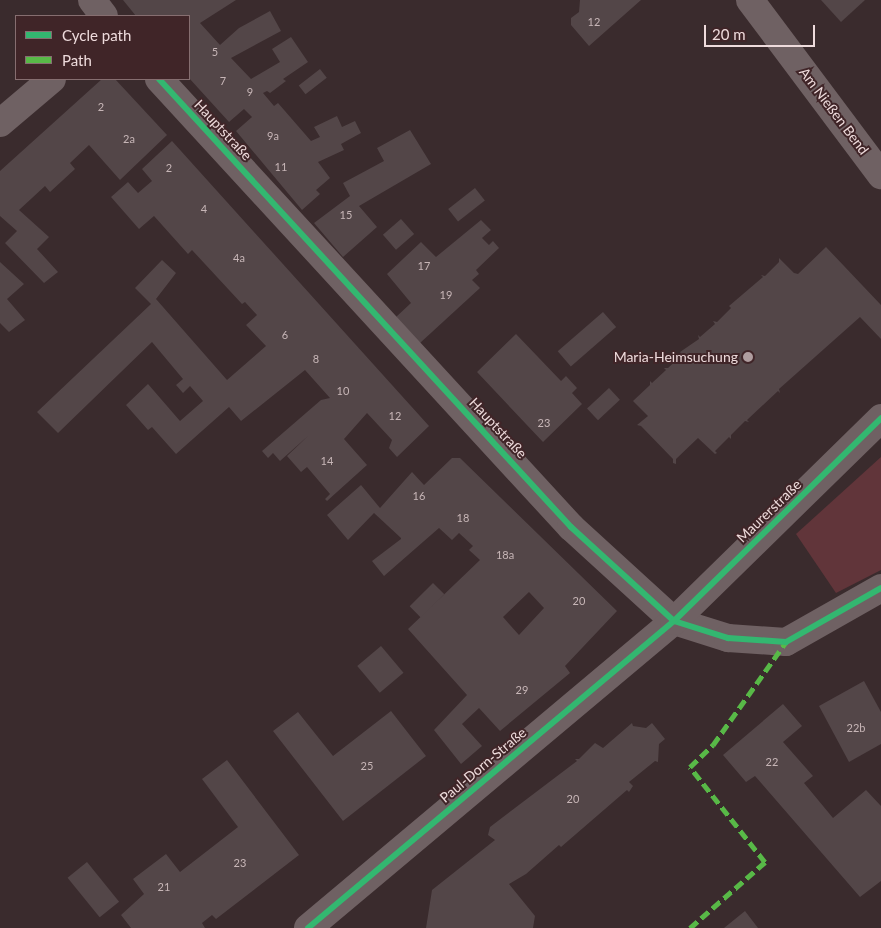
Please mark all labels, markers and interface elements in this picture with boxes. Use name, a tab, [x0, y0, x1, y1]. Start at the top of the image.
legend	[15, 15, 190, 80]
house number: 12	[588, 15, 600, 29]
scale bar	[706, 15, 817, 47]
text: 20 m	[712, 25, 746, 43]
text: Cycle path	[62, 26, 131, 44]
house number: 5	[212, 45, 218, 59]
text: Path	[62, 51, 92, 69]
street label: Am Nießen Bend	[796, 64, 872, 158]
house number: 7	[220, 74, 226, 88]
house number: 9	[247, 85, 253, 99]
street label: Hauptstraße	[191, 96, 255, 164]
house number: 2	[98, 100, 104, 114]
house number: 9a	[267, 129, 279, 143]
house number: 2a	[123, 132, 135, 146]
house number: 11	[275, 160, 287, 174]
house number: 2	[166, 161, 172, 175]
house number: 4	[201, 202, 207, 216]
house number: 15	[340, 208, 352, 222]
house number: 4a	[233, 251, 245, 265]
house number: 17	[418, 259, 430, 273]
house number: 19	[440, 288, 452, 302]
house number: 6	[282, 328, 288, 342]
place label: Maria-Heimsuchung	[614, 349, 738, 365]
marker: Maria-Heimsuchung	[742, 351, 754, 363]
house number: 8	[313, 352, 319, 366]
house number: 10	[337, 384, 349, 398]
street label: Hauptstraße	[466, 394, 530, 462]
house number: 12	[389, 409, 401, 423]
house number: 23	[538, 416, 550, 430]
house number: 14	[321, 454, 333, 468]
street label: Maurerstraße	[733, 476, 805, 546]
house number: 16	[413, 489, 425, 503]
house number: 18	[457, 511, 469, 525]
house number: 18a	[496, 548, 514, 562]
house number: 20	[573, 594, 585, 608]
house number: 29	[516, 683, 528, 697]
house number: 22b	[847, 721, 865, 735]
street label: Paul-Dorn-Straße	[436, 724, 530, 806]
house number: 22	[766, 755, 778, 769]
house number: 25	[361, 759, 373, 773]
house number: 20	[567, 792, 579, 806]
house number: 23	[234, 856, 246, 870]
house number: 21	[158, 880, 170, 894]

